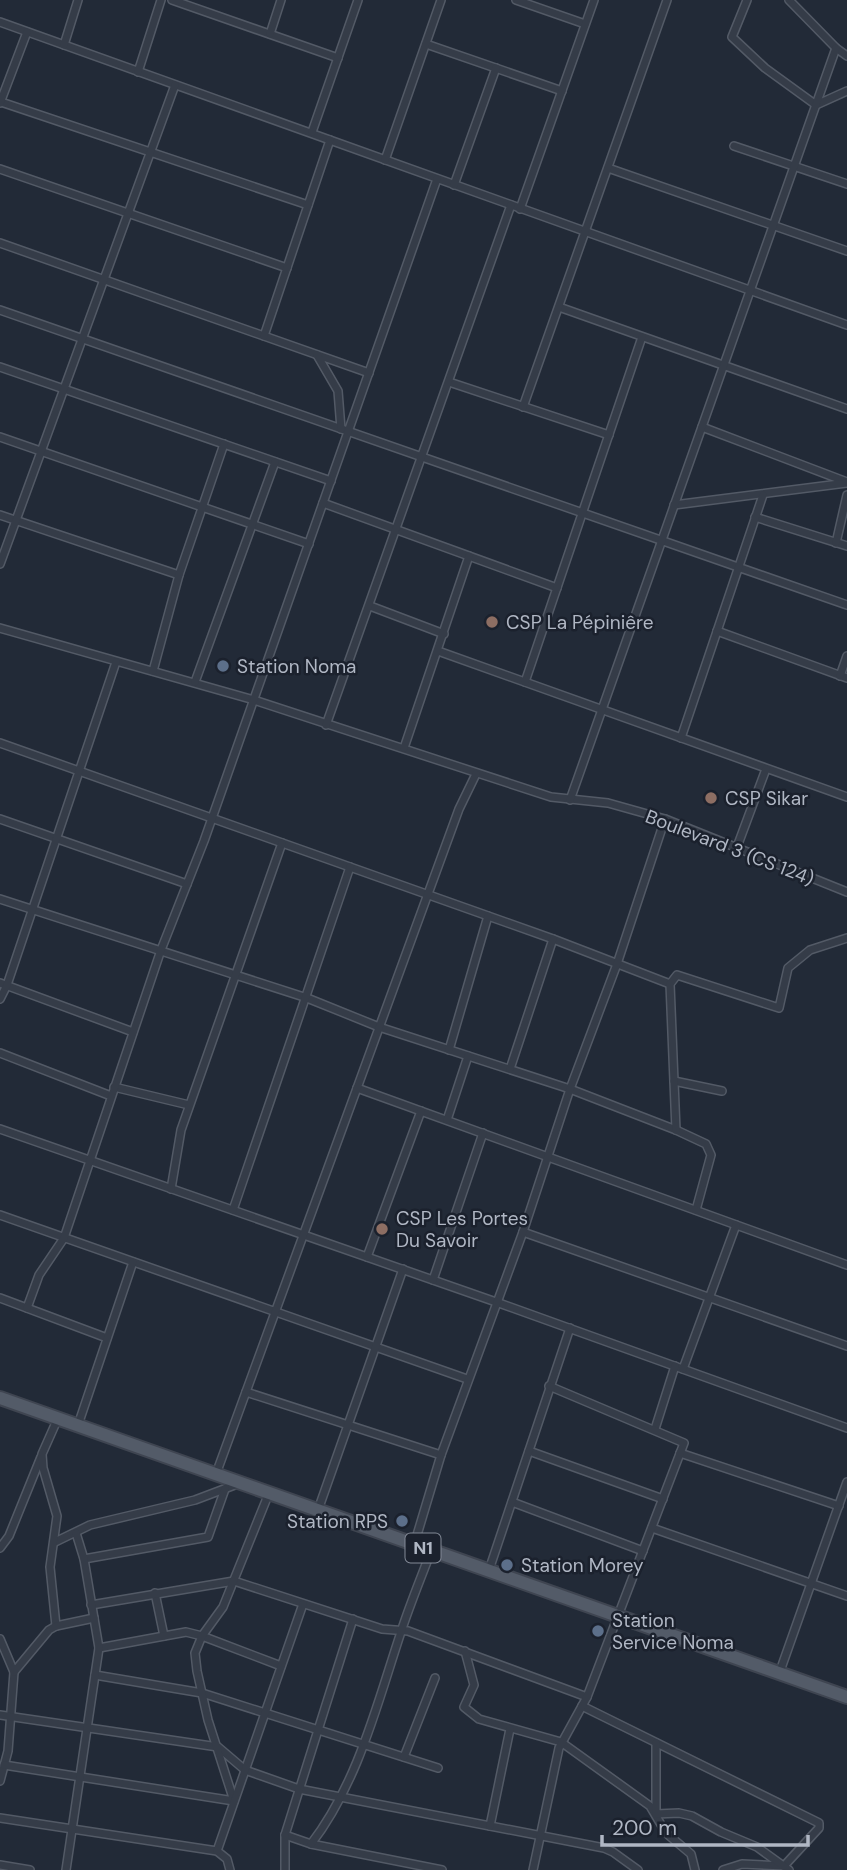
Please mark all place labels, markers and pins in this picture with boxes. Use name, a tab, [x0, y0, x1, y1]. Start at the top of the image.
place label: CSP La Pépiniêre	[506, 610, 654, 635]
marker: CSP La Pépiniêre	[484, 614, 500, 630]
place label: Station Noma	[237, 654, 356, 679]
marker: Station Noma	[215, 658, 231, 674]
place label: CSP Sikar	[725, 786, 808, 811]
marker: CSP Sikar	[703, 790, 719, 806]
place label: CSP Les Portes Du Savoir	[396, 1206, 528, 1253]
marker: CSP Les Portes Du Savoir	[374, 1221, 390, 1237]
place label: Station RPS	[287, 1509, 388, 1534]
marker: Station RPS	[394, 1513, 410, 1529]
place label: Station Morey	[521, 1553, 644, 1578]
marker: Station Morey	[499, 1557, 515, 1573]
place label: Station Service Noma	[612, 1608, 734, 1655]
marker: Station Service Noma	[590, 1623, 606, 1639]

